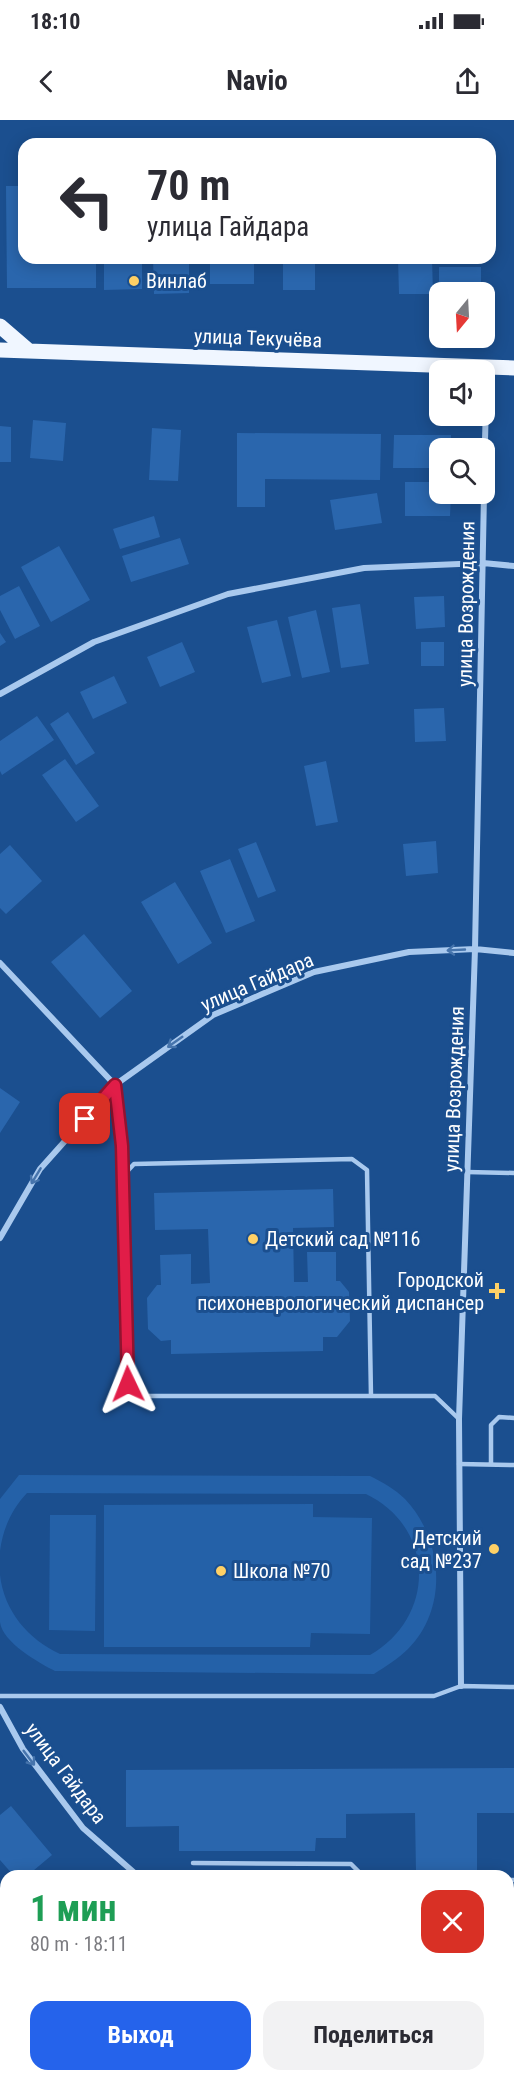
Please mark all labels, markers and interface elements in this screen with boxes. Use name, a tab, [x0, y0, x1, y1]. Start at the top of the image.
text: 18:10	[30, 9, 81, 34]
icon: back	[30, 65, 63, 98]
text: Navio	[226, 65, 288, 97]
icon: share	[451, 65, 484, 98]
text: 70 m	[147, 161, 230, 210]
icon: left	[48, 162, 126, 240]
text: улица Гайдара	[147, 211, 309, 243]
place label: Винлаб	[146, 269, 207, 293]
marker: Винлаб	[127, 274, 141, 288]
north arrow	[429, 282, 495, 348]
map controls	[429, 282, 495, 504]
street label: улица Текучёва	[194, 324, 322, 352]
button: sound	[429, 360, 495, 426]
button: search	[429, 438, 495, 504]
street label: улица Возрождения	[453, 521, 479, 687]
one-way arrow	[446, 945, 466, 956]
street label: улица Гайдара	[197, 947, 317, 1017]
street label: улица Возрождения	[439, 1006, 469, 1172]
one-way arrow	[168, 1036, 184, 1048]
pin	[59, 1093, 110, 1144]
icon: arrive	[68, 1102, 101, 1135]
one-way arrow	[29, 1167, 41, 1184]
place label: Детский сад №116	[265, 1227, 420, 1251]
marker: Детский сад №116	[246, 1232, 260, 1246]
place label: Городской психоневрологический диспансер	[197, 1268, 484, 1315]
marker: Городской психоневрологический диспансер	[488, 1282, 506, 1300]
position arrow	[96, 1352, 160, 1416]
place label: Детский сад №237	[401, 1526, 482, 1573]
marker: Детский сад №237	[487, 1542, 501, 1556]
place label: Школа №70	[233, 1559, 330, 1583]
marker: Школа №70	[214, 1564, 228, 1578]
street label: улица Гайдара	[20, 1718, 112, 1828]
one-way arrow	[23, 1750, 36, 1766]
text: 1 мин	[30, 1888, 116, 1930]
button: close	[421, 1890, 484, 1953]
text: 80 m · 18:11	[30, 1932, 128, 1956]
button: Выход	[30, 2001, 251, 2070]
button: Поделиться	[263, 2001, 484, 2070]

